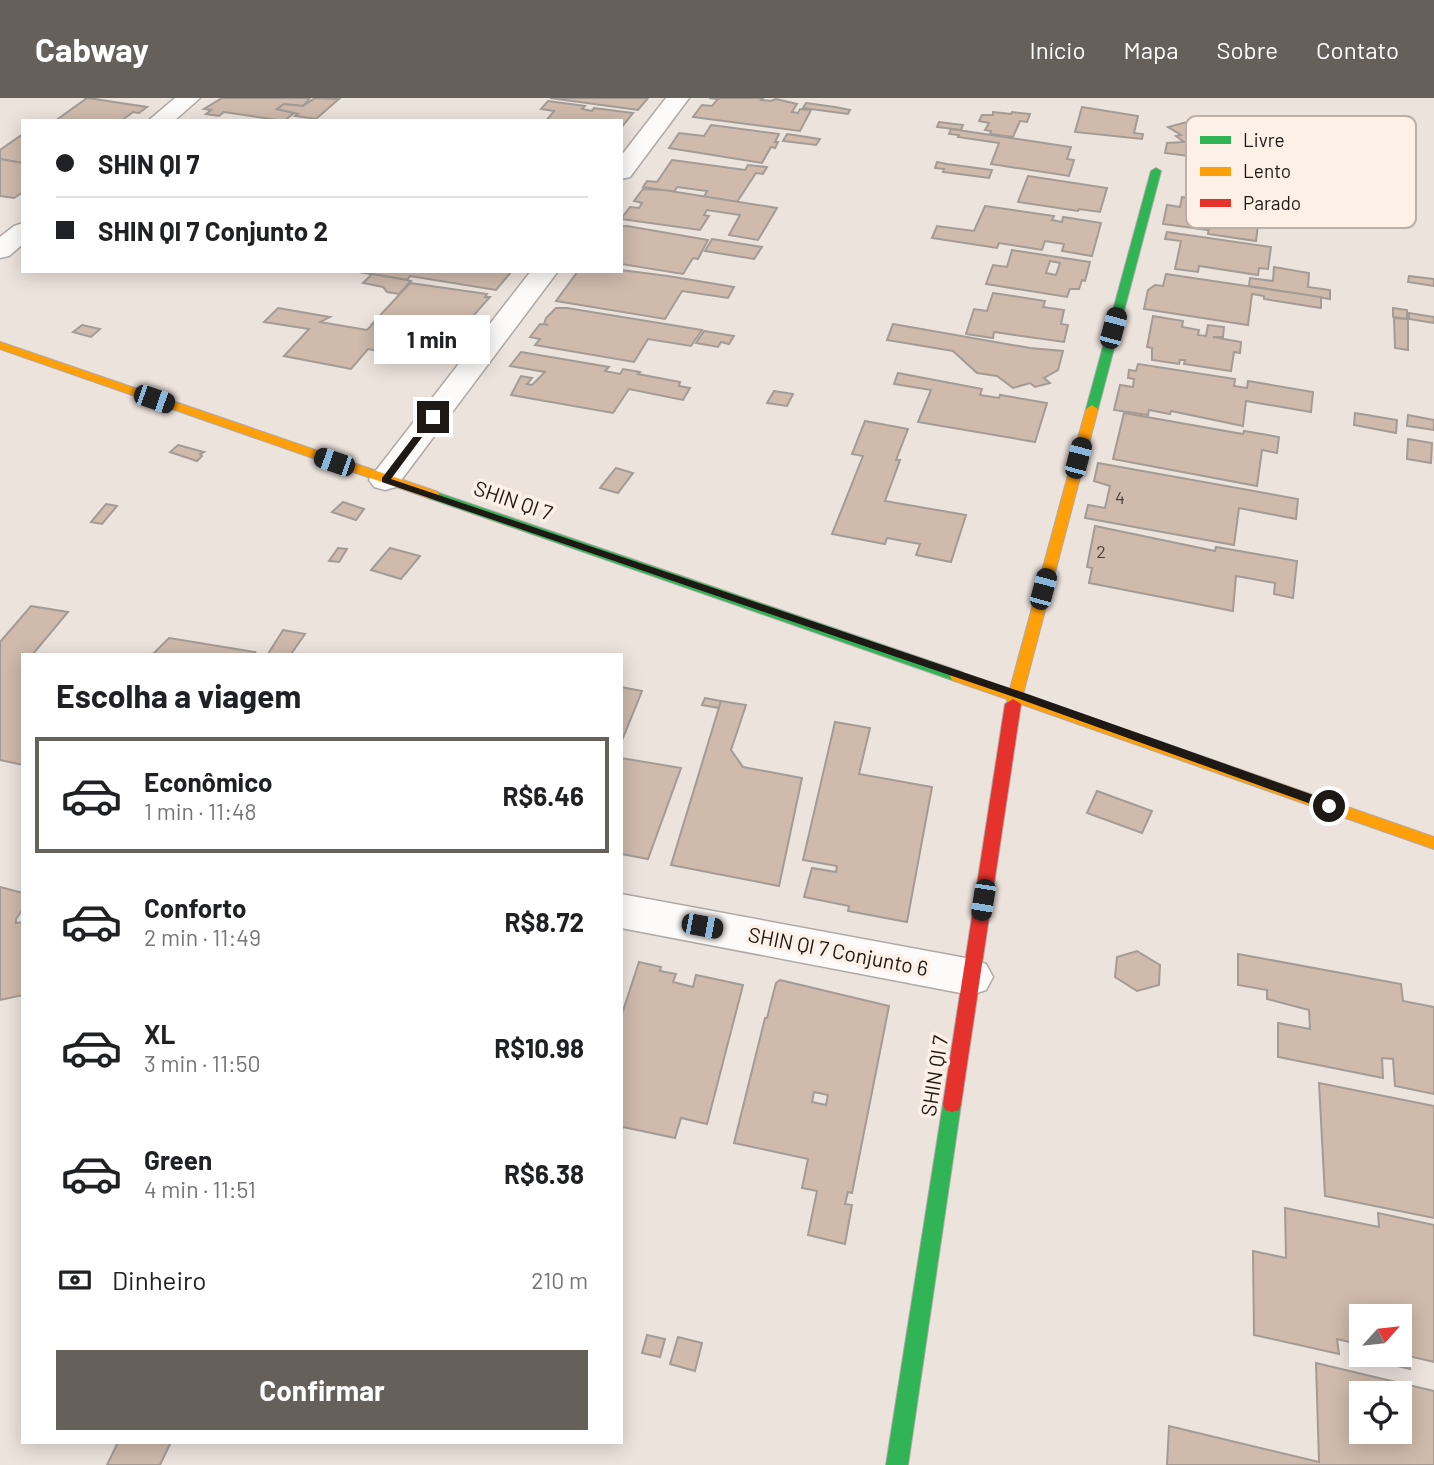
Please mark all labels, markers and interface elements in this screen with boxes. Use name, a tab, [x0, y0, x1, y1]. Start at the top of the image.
text: Cabway	[35, 29, 149, 69]
text: Início	[1030, 35, 1086, 64]
text: Mapa	[1124, 35, 1178, 64]
text: Sobre	[1216, 35, 1278, 64]
text: Contato	[1316, 35, 1399, 64]
legend	[1186, 116, 1416, 228]
text: Livre	[1243, 128, 1285, 151]
text: SHIN QI 7	[98, 148, 199, 179]
text: Lento	[1243, 159, 1291, 182]
text: Parado	[1243, 191, 1301, 214]
text: SHIN QI 7 Conjunto 2	[98, 215, 328, 246]
car	[1098, 305, 1129, 351]
callout: 1 min	[375, 316, 491, 364]
text: 1 min	[407, 325, 457, 353]
car	[131, 382, 178, 416]
route end	[417, 401, 449, 433]
car	[1063, 435, 1094, 481]
car	[311, 445, 358, 479]
street label: SHIN QI 7	[471, 474, 556, 525]
house number: 4	[1115, 486, 1125, 508]
house number: 2	[1096, 540, 1106, 562]
car	[1028, 566, 1059, 612]
text: Escolha a viagem	[56, 676, 301, 714]
icon: car	[60, 764, 123, 827]
text: Econômico	[144, 766, 273, 797]
text: R$6.46	[502, 780, 584, 811]
route start	[1313, 790, 1345, 822]
text: 1 min · 11:48	[144, 797, 257, 825]
car	[970, 878, 997, 922]
icon: car	[60, 890, 123, 953]
text: Conforto	[144, 892, 247, 923]
text: R$8.72	[505, 906, 584, 937]
car	[680, 912, 725, 940]
street label: SHIN QI 7 Conjunto 6	[746, 921, 930, 980]
text: 2 min · 11:49	[144, 923, 261, 951]
icon: car	[60, 1016, 123, 1079]
text: XL	[144, 1018, 175, 1049]
text: R$10.98	[494, 1032, 584, 1063]
street label: SHIN QI 7	[915, 1034, 952, 1118]
text: 3 min · 11:50	[144, 1049, 261, 1077]
icon: car	[60, 1142, 123, 1205]
text: Green	[144, 1144, 212, 1175]
text: R$6.38	[504, 1158, 584, 1189]
text: 4 min · 11:51	[144, 1175, 256, 1203]
icon: cash	[56, 1261, 94, 1299]
text: Dinheiro	[112, 1264, 207, 1295]
text: 210 m	[531, 1266, 588, 1294]
north arrow	[1349, 1304, 1412, 1367]
map controls	[1349, 1304, 1412, 1444]
button: Confirmar	[56, 1350, 588, 1430]
button: locate	[1349, 1381, 1412, 1444]

